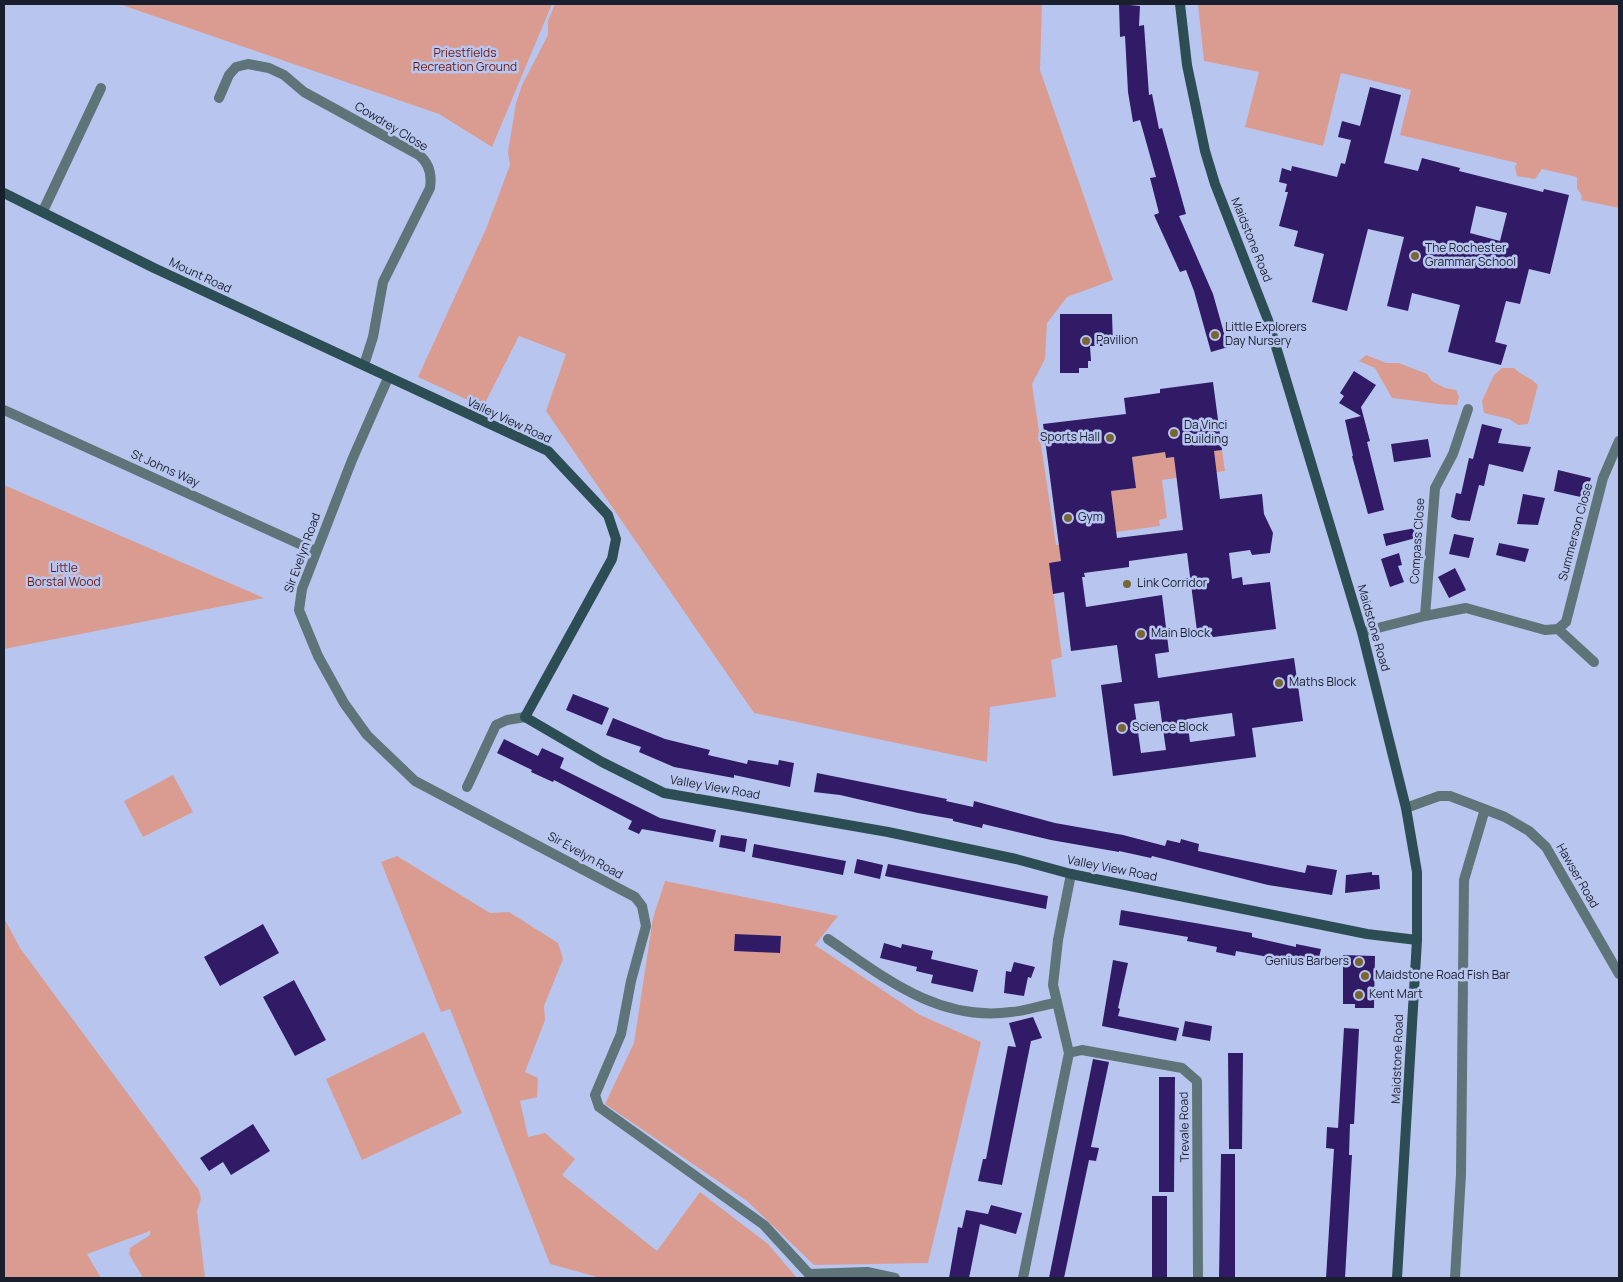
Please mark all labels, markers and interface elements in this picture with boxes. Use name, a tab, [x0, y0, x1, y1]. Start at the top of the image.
park label: Priestfields Recreation Ground	[413, 47, 517, 75]
street label: Cowdrey Close	[352, 99, 430, 155]
street label: Maidstone Road	[1228, 196, 1274, 284]
place label: The Rochester Grammar School	[1425, 242, 1516, 270]
marker: The Rochester Grammar School	[1409, 250, 1421, 262]
street label: Mount Road	[167, 255, 233, 297]
place label: Little Explorers Day Nursery	[1225, 321, 1307, 349]
marker: Little Explorers Day Nursery	[1209, 329, 1221, 341]
place label: Pavilion	[1096, 334, 1138, 348]
marker: Pavilion	[1080, 335, 1092, 347]
street label: Valley View Road	[465, 395, 553, 447]
place label: Da Vinci Building	[1184, 419, 1228, 447]
marker: Da Vinci Building	[1168, 427, 1180, 439]
place label: Sports Hall	[1040, 431, 1100, 445]
marker: Sports Hall	[1104, 432, 1116, 444]
street label: St Johns Way	[128, 447, 202, 491]
street label: Summerson Close	[1556, 482, 1596, 582]
street label: Compass Close	[1408, 497, 1428, 585]
street label: Sir Evelyn Road	[282, 511, 324, 595]
place label: Gym	[1078, 511, 1103, 525]
marker: Gym	[1062, 512, 1074, 524]
park label: Little Borstal Wood	[27, 562, 101, 590]
place label: Link Corridor	[1137, 577, 1207, 591]
marker: Link Corridor	[1121, 578, 1133, 590]
street label: Maidstone Road	[1354, 583, 1392, 673]
place label: Main Block	[1151, 627, 1210, 641]
marker: Main Block	[1135, 628, 1147, 640]
place label: Maths Block	[1289, 676, 1356, 690]
marker: Maths Block	[1273, 677, 1285, 689]
place label: Science Block	[1132, 721, 1208, 735]
marker: Science Block	[1116, 722, 1128, 734]
street label: Valley View Road	[669, 773, 761, 803]
street label: Sir Evelyn Road	[545, 829, 625, 883]
street label: Hawser Road	[1553, 841, 1601, 911]
street label: Valley View Road	[1066, 853, 1158, 885]
place label: Genius Barbers	[1265, 955, 1349, 969]
marker: Genius Barbers	[1353, 956, 1365, 968]
place label: Maidstone Road Fish Bar	[1375, 969, 1510, 983]
marker: Maidstone Road Fish Bar	[1359, 970, 1371, 982]
place label: Kent Mart	[1369, 988, 1423, 1002]
marker: Kent Mart	[1353, 989, 1365, 1001]
street label: Maidstone Road	[1389, 1014, 1407, 1104]
street label: Trevale Road	[1177, 1092, 1193, 1162]

